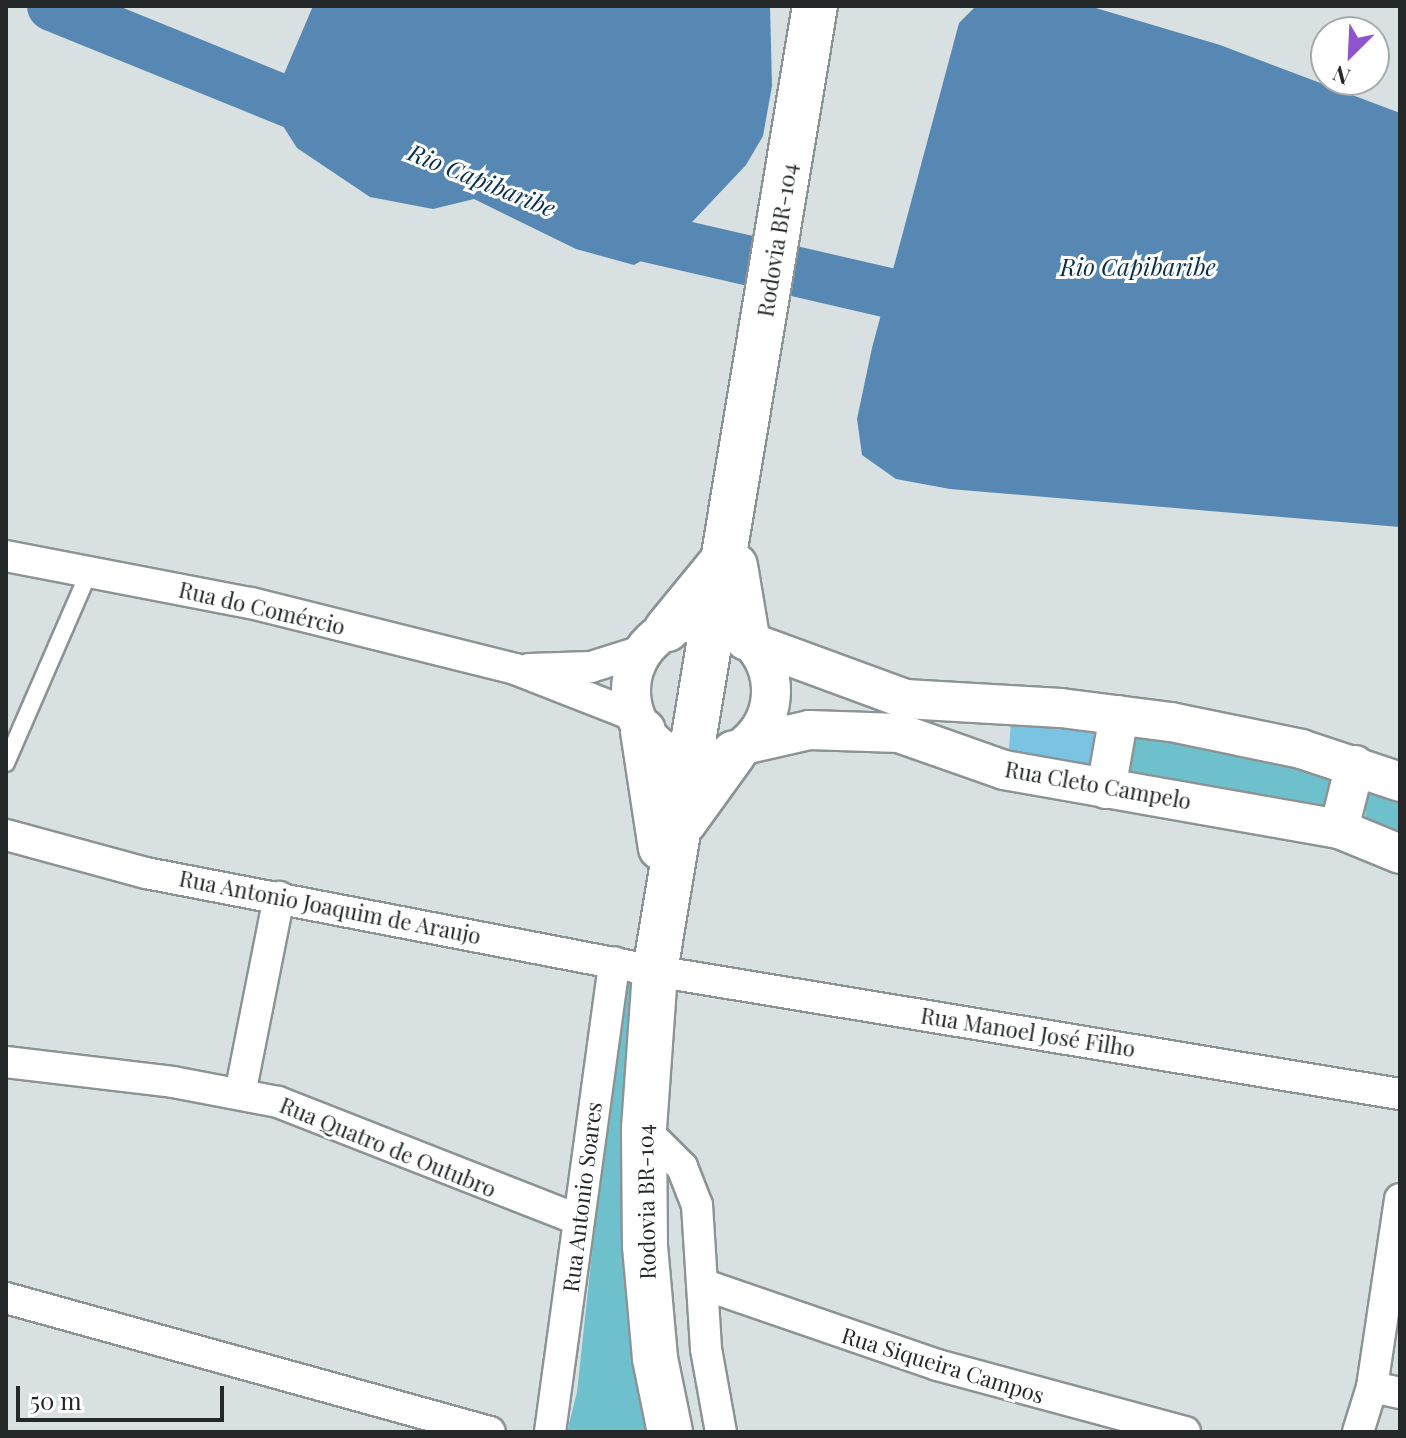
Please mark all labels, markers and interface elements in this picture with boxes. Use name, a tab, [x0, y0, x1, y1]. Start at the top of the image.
north arrow	[1310, 16, 1390, 96]
text: N	[1328, 59, 1354, 93]
water label: Rio Capibaribe	[404, 137, 560, 223]
street label: Rodovia BR-104	[752, 161, 802, 319]
water label: Rio Capibaribe	[1060, 253, 1216, 281]
street label: Rua do Comércio	[176, 576, 348, 640]
street label: Rua Cleto Campelo	[1003, 756, 1193, 814]
street label: Rua Antonio Joaquim de Araujo	[176, 865, 484, 949]
street label: Rua Manoel José Filho	[919, 1002, 1137, 1062]
street label: Rua Quatro de Outubro	[276, 1091, 500, 1203]
street label: Rua Antonio Soares	[557, 1100, 607, 1294]
street label: Rodovia BR-104	[631, 1124, 661, 1280]
street label: Rua Siqueira Campos	[838, 1322, 1048, 1408]
scale bar	[20, 1370, 228, 1420]
text: 50 m	[30, 1384, 82, 1416]

